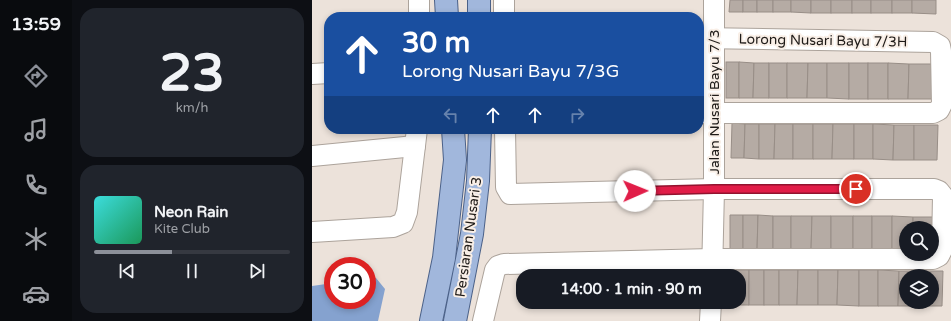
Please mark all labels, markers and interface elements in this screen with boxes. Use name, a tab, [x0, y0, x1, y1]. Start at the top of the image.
text: 13:59	[11, 13, 61, 35]
text: 30 m	[402, 26, 470, 60]
icon: ahead	[336, 28, 388, 80]
street label: Jalan Nusari Bayu 7/3	[706, 29, 723, 175]
street label: Lorong Nusari Bayu 7/3H	[738, 31, 908, 50]
text: 23	[159, 42, 225, 105]
text: Lorong Nusari Bayu 7/3G	[402, 60, 619, 82]
icon: directions	[22, 62, 50, 90]
text: km/h	[176, 100, 208, 116]
icon: left	[440, 104, 462, 126]
icon: ahead	[482, 104, 504, 126]
icon: ahead	[524, 104, 546, 126]
icon: right	[566, 104, 588, 126]
icon: music	[22, 116, 50, 144]
position arrow	[614, 170, 656, 212]
icon: phone	[22, 171, 50, 199]
pin	[839, 172, 873, 206]
street label: Persiaran Nusari 3	[452, 176, 485, 298]
icon: arrive	[845, 178, 867, 200]
text: Neon Rain	[154, 203, 228, 221]
text: Kite Club	[154, 221, 210, 237]
map controls	[899, 221, 939, 309]
button: search	[899, 221, 939, 261]
icon: climate	[22, 225, 50, 253]
speed limit sign: 30	[324, 257, 376, 309]
icon: previous	[116, 260, 138, 282]
icon: pause	[181, 260, 203, 282]
icon: next	[246, 260, 268, 282]
button: layers	[899, 269, 939, 309]
icon: car	[22, 280, 50, 308]
text: 14:00 · 1 min · 90 m	[560, 280, 702, 298]

